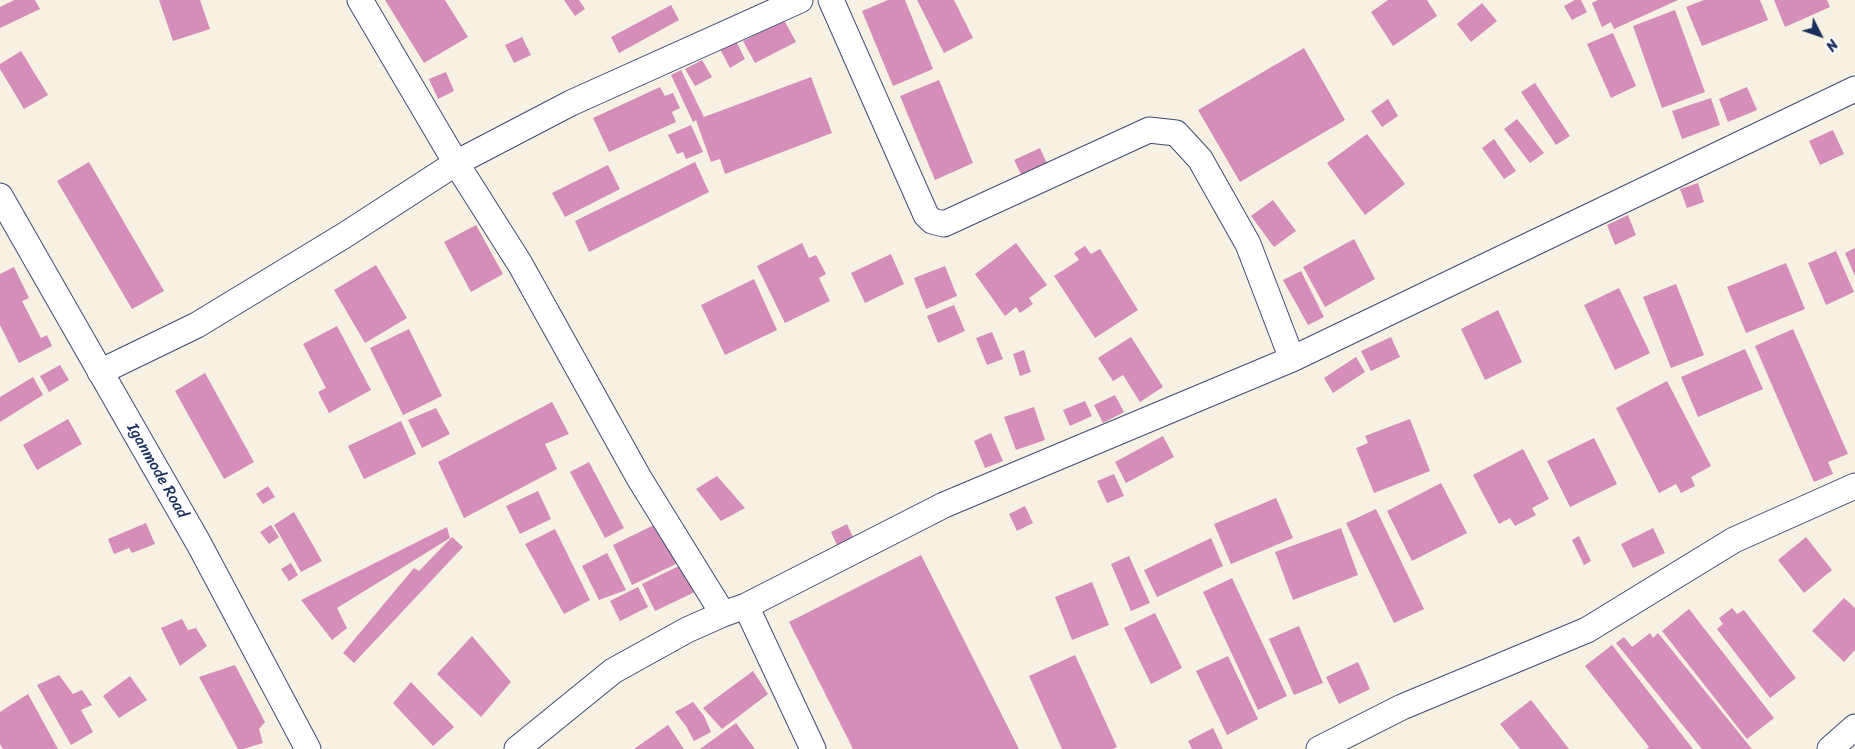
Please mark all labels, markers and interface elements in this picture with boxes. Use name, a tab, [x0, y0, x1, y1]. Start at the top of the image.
north arrow	[1795, 10, 1845, 60]
text: N	[1819, 33, 1844, 57]
street label: Iganmode Road	[122, 420, 192, 522]

